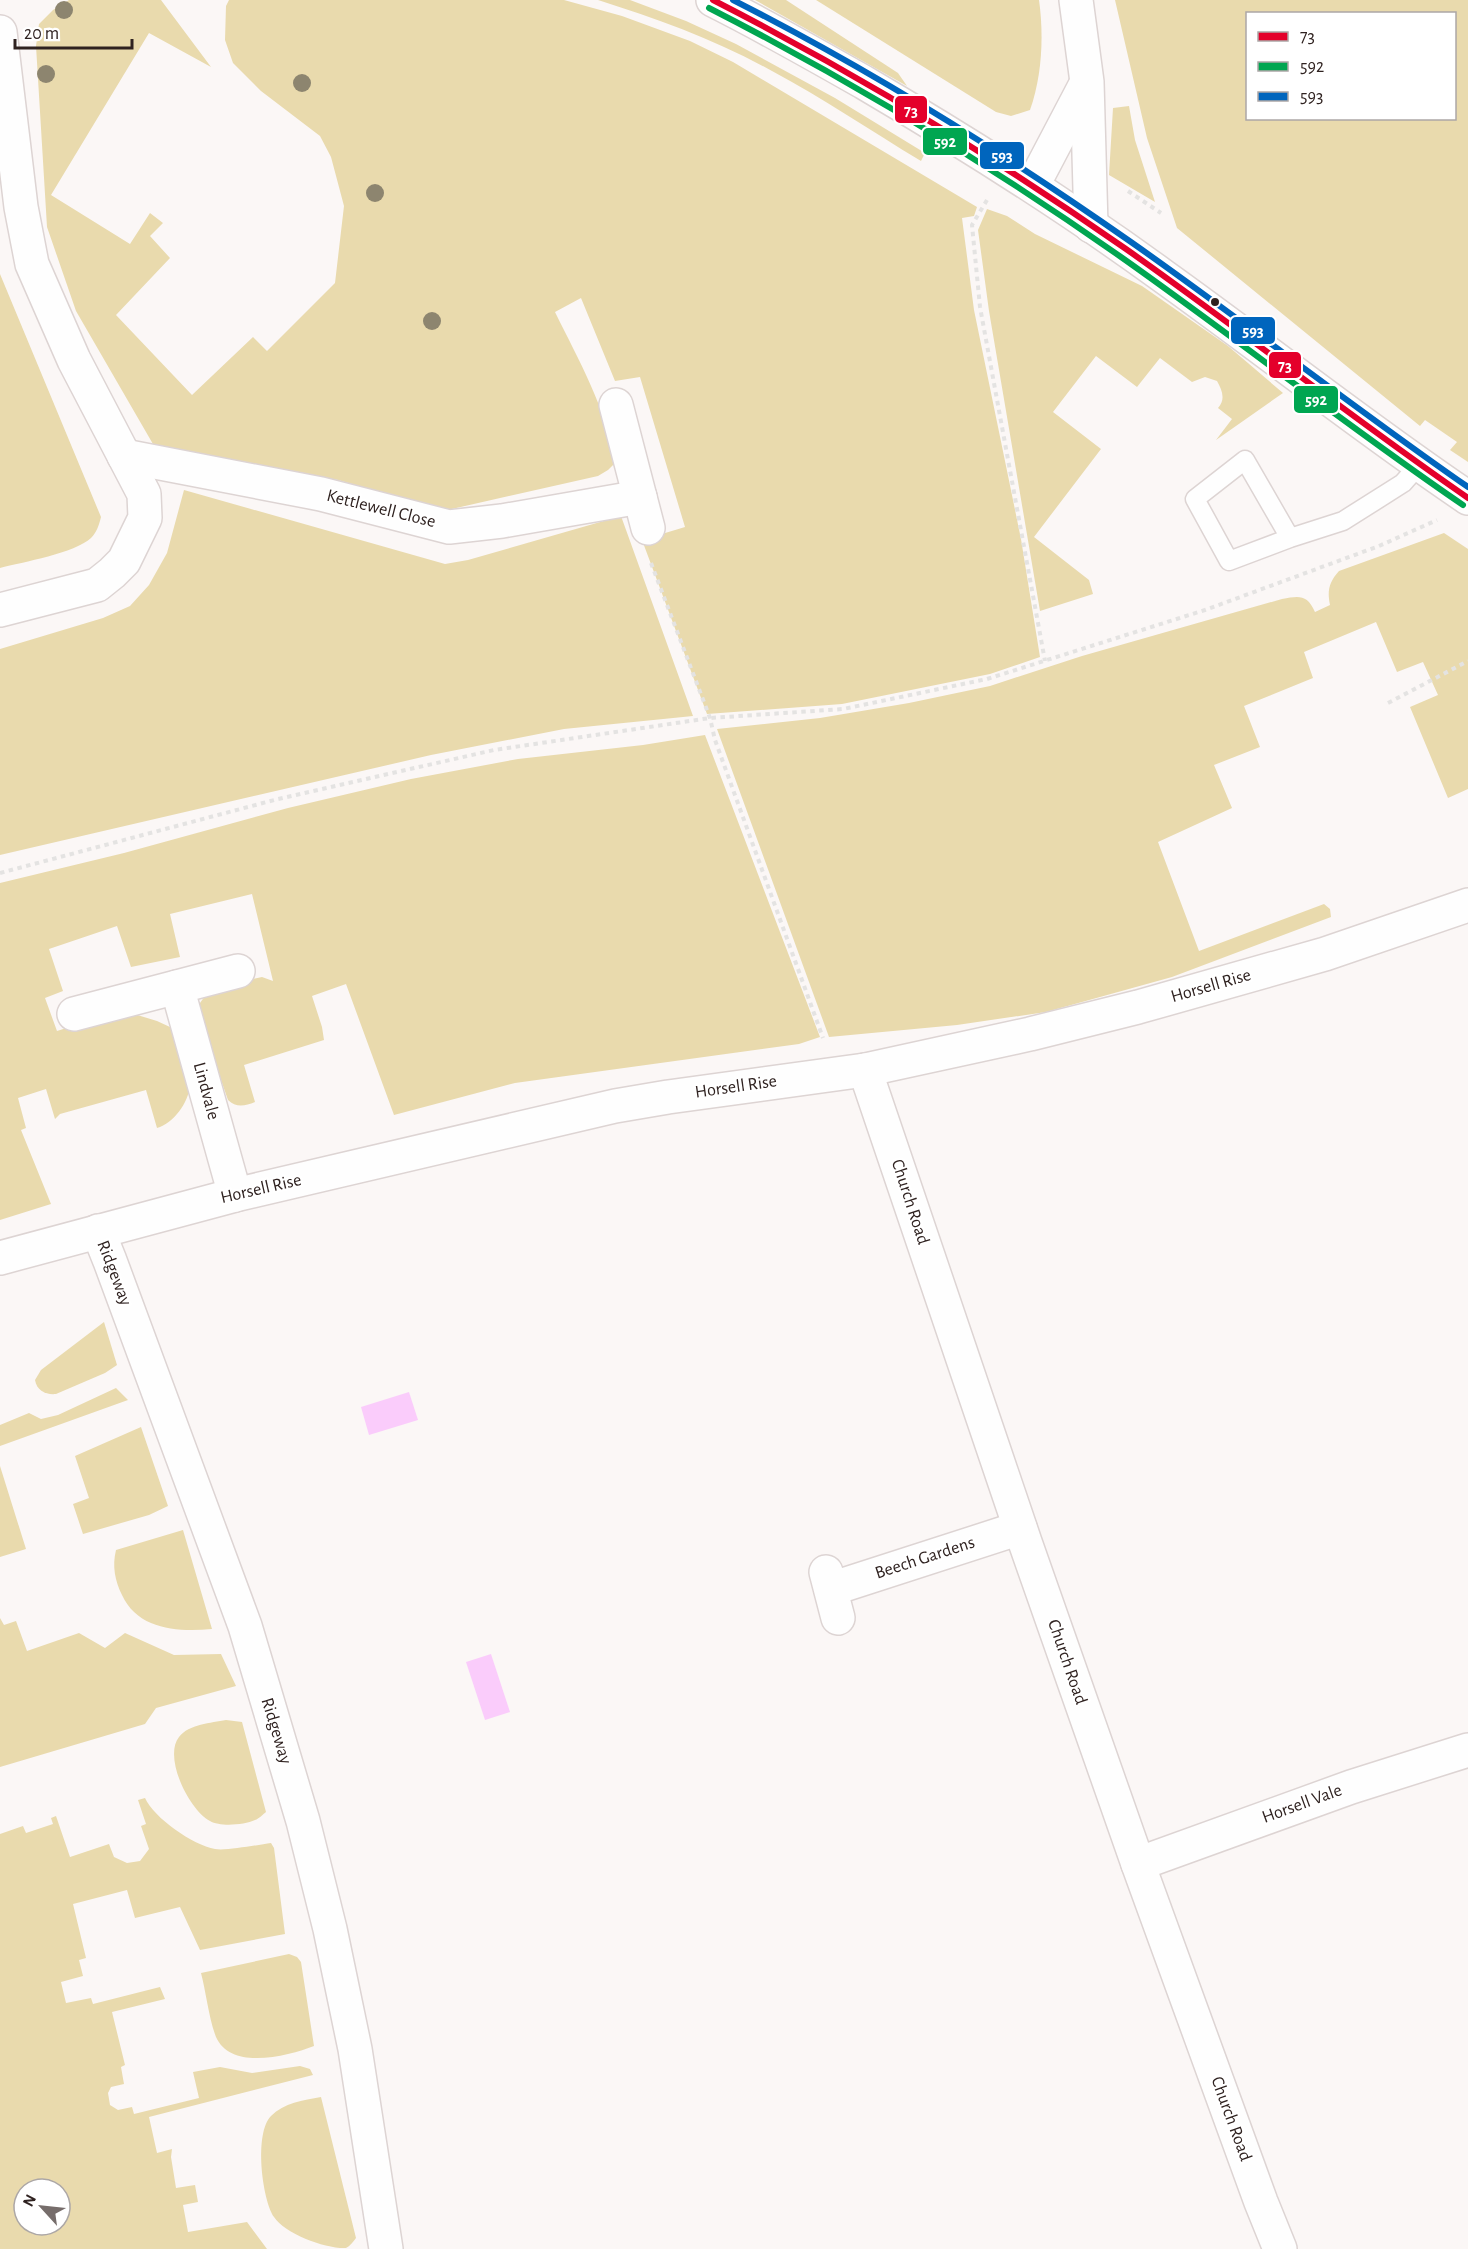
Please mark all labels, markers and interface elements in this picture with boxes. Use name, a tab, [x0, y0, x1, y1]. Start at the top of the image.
scale bar	[15, 12, 132, 50]
legend	[1246, 12, 1456, 120]
text: 20 m	[24, 25, 59, 43]
text: 73	[1300, 28, 1315, 46]
text: 592	[1300, 58, 1324, 76]
text: 593	[1300, 88, 1323, 106]
line badge: 73	[894, 95, 928, 124]
text: 73	[904, 103, 918, 119]
line badge: 592	[922, 127, 968, 156]
text: 592	[934, 134, 957, 150]
line badge: 593	[979, 141, 1025, 170]
text: 593	[991, 148, 1013, 164]
unlabelled marker	[1209, 296, 1221, 308]
line badge: 593	[1230, 316, 1276, 345]
text: 593	[1242, 323, 1264, 339]
line badge: 73	[1268, 351, 1302, 379]
text: 73	[1278, 358, 1292, 374]
line badge: 592	[1293, 385, 1339, 414]
text: 592	[1305, 392, 1328, 408]
street label: Kettlewell Close	[325, 487, 437, 531]
street label: Horsell Rise	[1169, 966, 1253, 1006]
street label: Lindvale	[190, 1060, 222, 1122]
street label: Horsell Rise	[694, 1072, 778, 1102]
street label: Church Road	[888, 1157, 932, 1247]
street label: Horsell Rise	[219, 1171, 303, 1207]
street label: Ridgeway	[93, 1238, 135, 1308]
street label: Beech Gardens	[873, 1533, 977, 1583]
street label: Church Road	[1044, 1617, 1090, 1707]
street label: Ridgeway	[257, 1696, 295, 1767]
street label: Horsell Vale	[1260, 1781, 1344, 1827]
street label: Church Road	[1207, 2074, 1255, 2164]
north arrow	[12, 2177, 72, 2237]
text: N	[20, 2192, 39, 2209]

